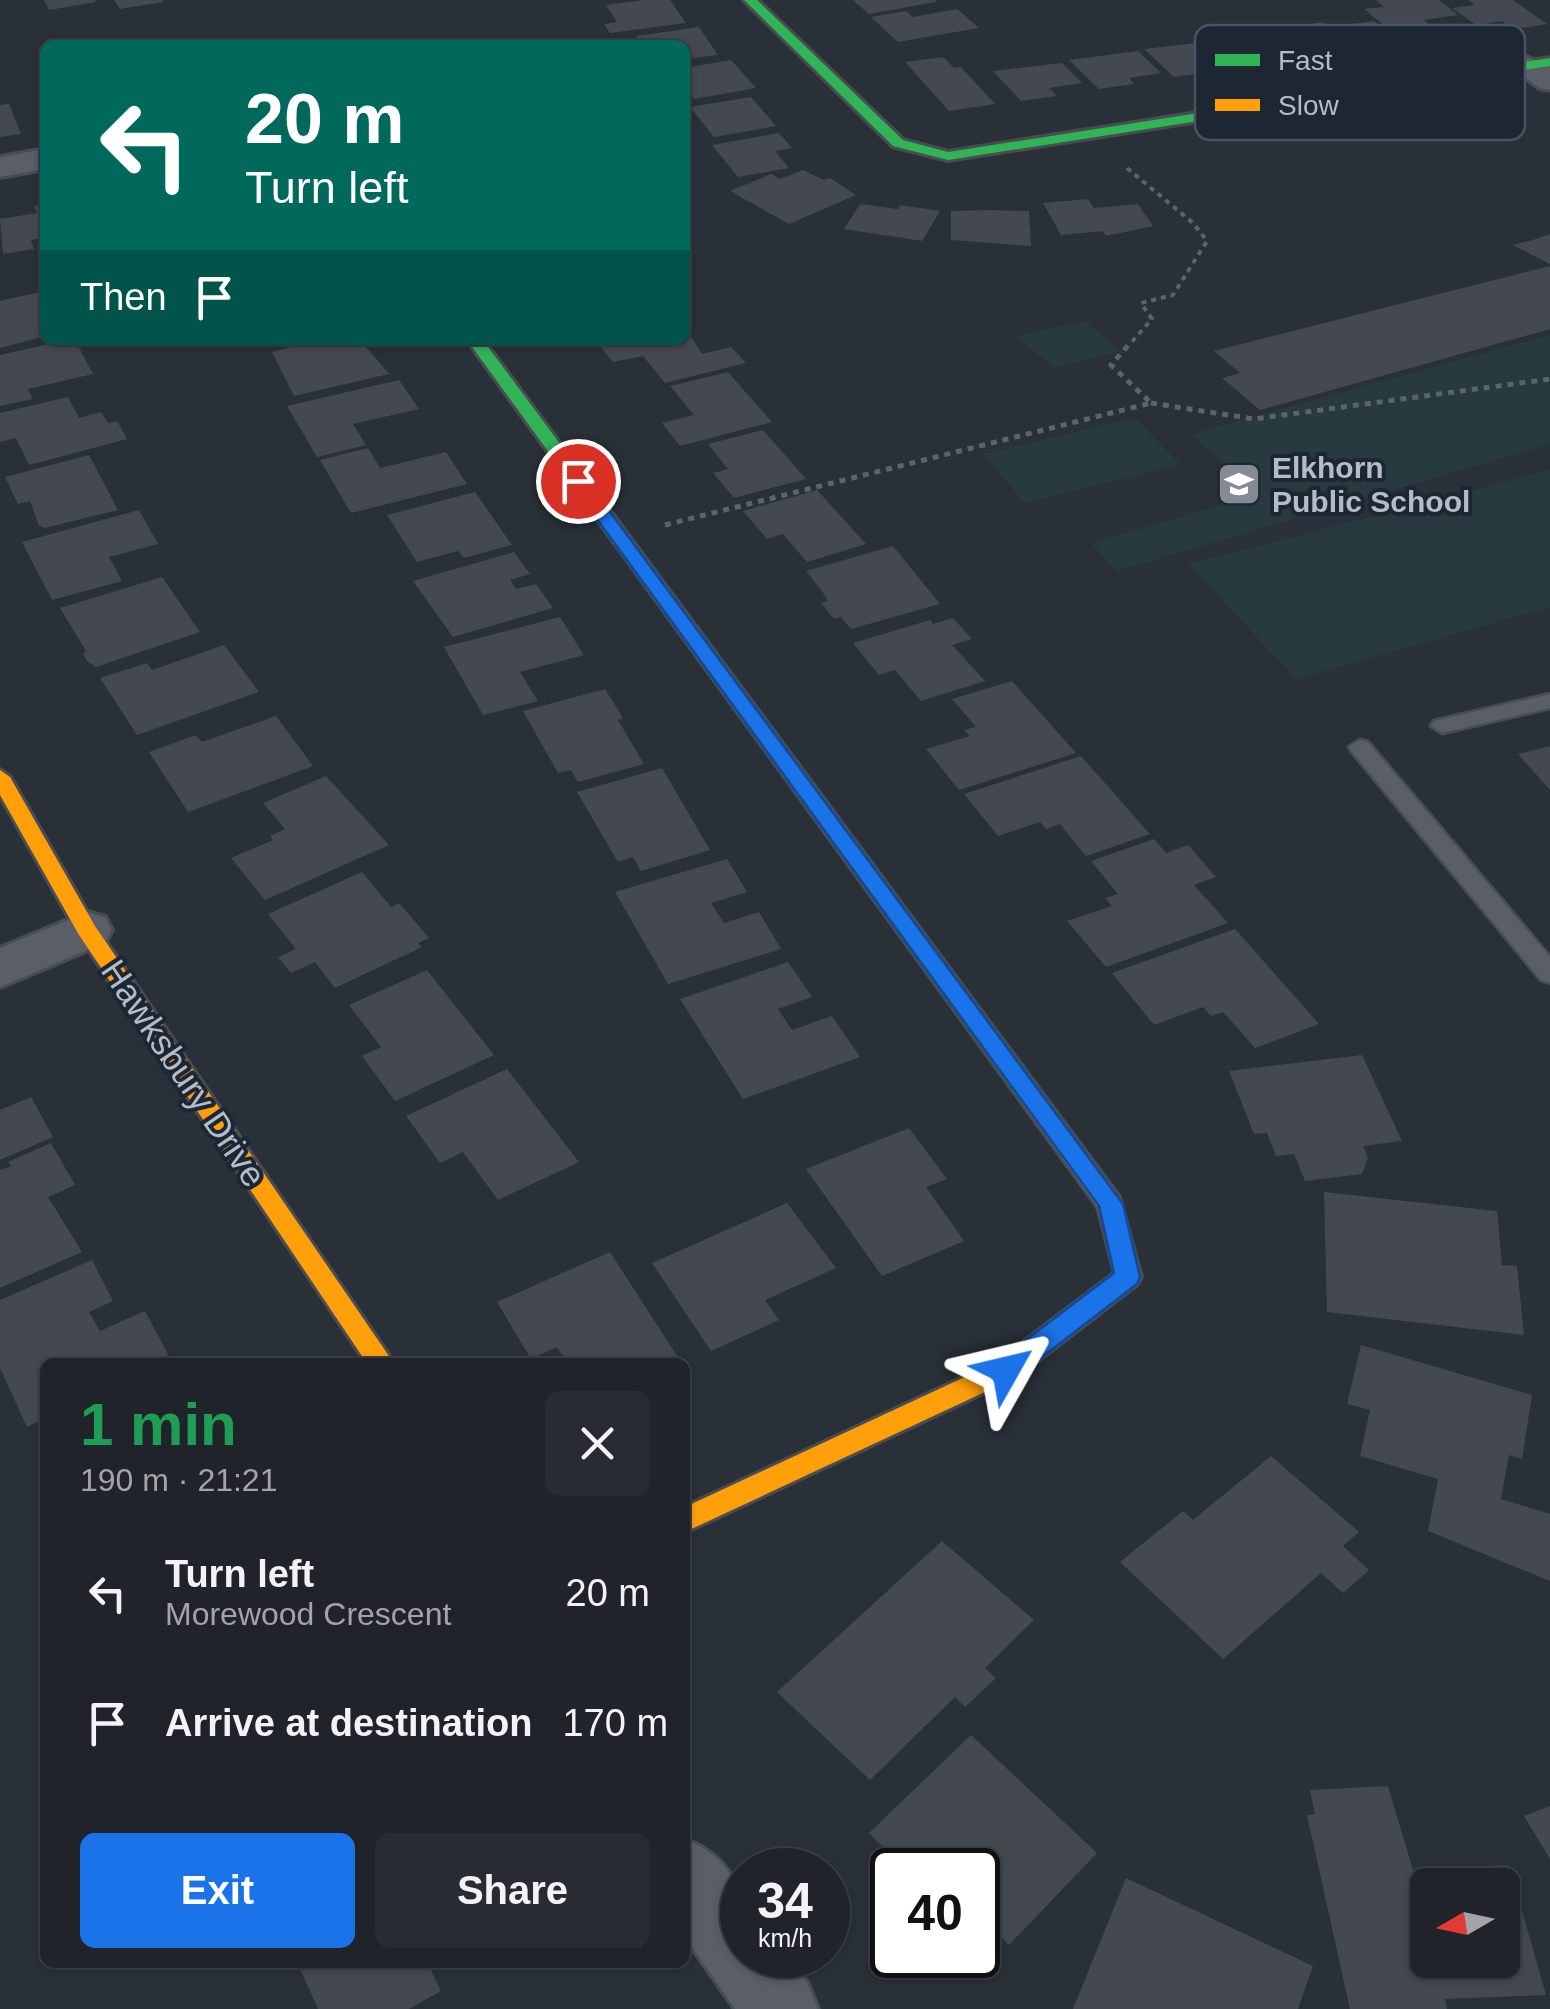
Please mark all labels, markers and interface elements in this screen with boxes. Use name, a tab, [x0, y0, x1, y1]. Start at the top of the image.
legend	[1195, 25, 1525, 140]
text: Fast	[1278, 45, 1333, 76]
icon: left	[80, 80, 210, 210]
text: 20 m	[245, 80, 405, 158]
text: Slow	[1278, 90, 1339, 121]
text: Turn left	[245, 162, 408, 213]
icon: arrive	[187, 270, 242, 325]
text: Then	[80, 276, 167, 318]
pin	[536, 439, 621, 524]
place label: Elkhorn Public School	[1272, 451, 1470, 518]
icon: arrive	[551, 454, 606, 509]
school or university icon: Elkhorn Public School	[1216, 461, 1262, 507]
street label: Hawksbury Drive	[94, 952, 274, 1194]
position arrow	[954, 1318, 1058, 1422]
text: 1 min	[80, 1391, 237, 1458]
button: close	[545, 1391, 650, 1496]
text: 190 m · 21:21	[80, 1462, 277, 1498]
text: Turn left	[165, 1553, 314, 1595]
icon: left	[80, 1566, 135, 1621]
text: 20 m	[566, 1572, 650, 1614]
text: Morewood Crescent	[165, 1596, 451, 1632]
icon: arrive	[80, 1696, 135, 1751]
text: Arrive at destination	[165, 1702, 532, 1744]
text: 170 m	[562, 1702, 668, 1744]
button: Exit	[80, 1833, 355, 1948]
button: Share	[375, 1833, 650, 1948]
speed limit sign: 40	[870, 1848, 1000, 1978]
north arrow	[1410, 1868, 1520, 1978]
map controls	[1410, 1868, 1520, 1978]
text: 34	[757, 1873, 813, 1929]
text: km/h	[758, 1924, 812, 1952]

